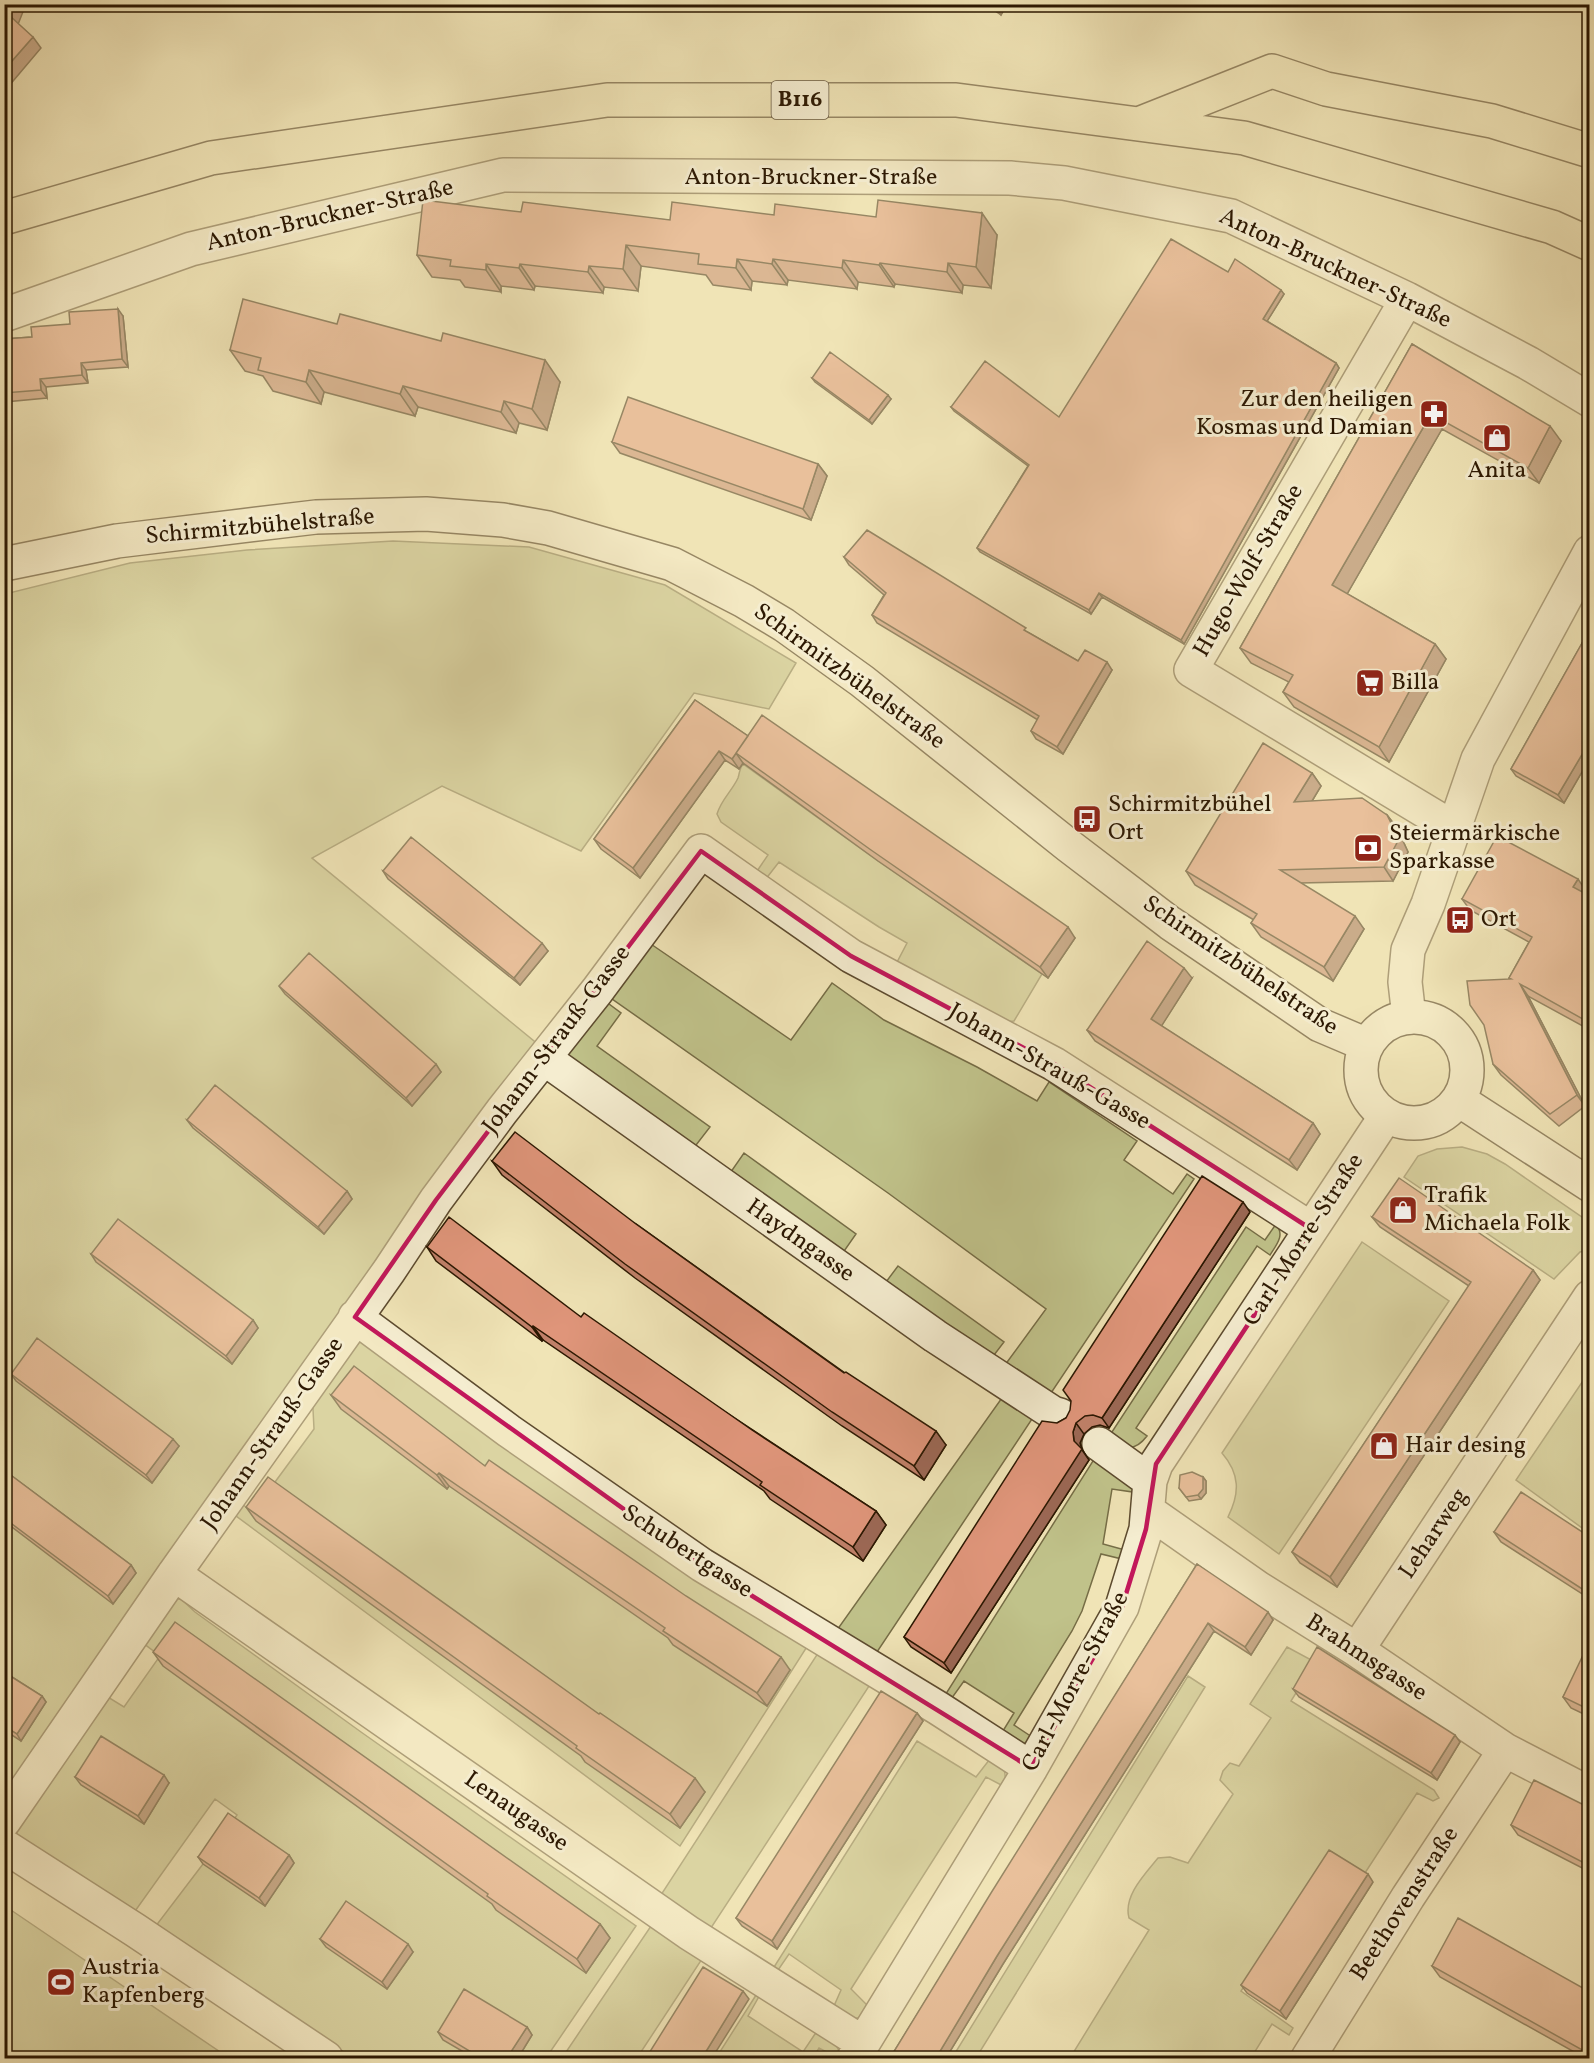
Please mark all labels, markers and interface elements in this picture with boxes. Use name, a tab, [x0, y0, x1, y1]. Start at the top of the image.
road number: B116	[772, 81, 828, 119]
street label: Anton-Bruckner-Straße	[685, 161, 937, 195]
street label: Anton-Bruckner-Straße	[203, 171, 457, 261]
street label: Anton-Bruckner-Straße	[1213, 200, 1457, 338]
place label: Zur den heiligen Kosmas und Damian	[1196, 383, 1413, 445]
pharmacy icon: Zur den heiligen Kosmas und Damian	[1418, 398, 1450, 430]
shop icon: Anita	[1481, 422, 1513, 454]
place label: Anita	[1468, 454, 1526, 488]
street label: Hugo-Wolf-Straße	[1186, 478, 1312, 664]
street label: Schirmitzbühelstraße	[144, 500, 376, 554]
street label: Schirmitzbühelstraße	[746, 596, 952, 758]
place label: Billa	[1391, 666, 1439, 700]
supermarket icon: Billa	[1354, 667, 1386, 699]
place label: Schirmitzbühel Ort	[1108, 788, 1271, 850]
bus stop icon: Schirmitzbühel Ort	[1071, 803, 1103, 835]
place label: Steiermärkische Sparkasse	[1389, 817, 1560, 879]
bank icon: Steiermärkische Sparkasse	[1352, 832, 1384, 864]
street label: Schirmitzbühelstraße	[1135, 888, 1345, 1044]
place label: Ort	[1481, 903, 1517, 937]
bus stop icon: Ort	[1444, 904, 1476, 936]
street label: Johann-Strauß-Gasse	[475, 938, 639, 1142]
street label: Johann-Strauß-Gasse	[941, 995, 1157, 1139]
street label: Carl-Morre-Straße	[1235, 1147, 1373, 1333]
place label: Trafik Michaela Folk	[1424, 1179, 1570, 1241]
street label: Haydngasse	[739, 1191, 861, 1291]
shop icon: Trafik Michaela Folk	[1387, 1194, 1419, 1226]
street label: Johann-Strauß-Gasse	[193, 1330, 353, 1538]
place label: Hair desing	[1405, 1429, 1526, 1463]
shop icon: Hair desing	[1368, 1430, 1400, 1462]
street label: Leharweg	[1391, 1482, 1477, 1586]
street label: Schubertgasse	[615, 1497, 759, 1607]
street label: Carl-Morre-Straße	[1014, 1586, 1138, 1778]
street label: Brahmsgasse	[1298, 1606, 1434, 1710]
street label: Lenaugasse	[457, 1763, 575, 1861]
street label: Beethovenstraße	[1342, 1820, 1468, 1988]
place label: Austria Kapfenberg	[82, 1951, 205, 2013]
sports icon: Austria Kapfenberg	[45, 1966, 77, 1998]

